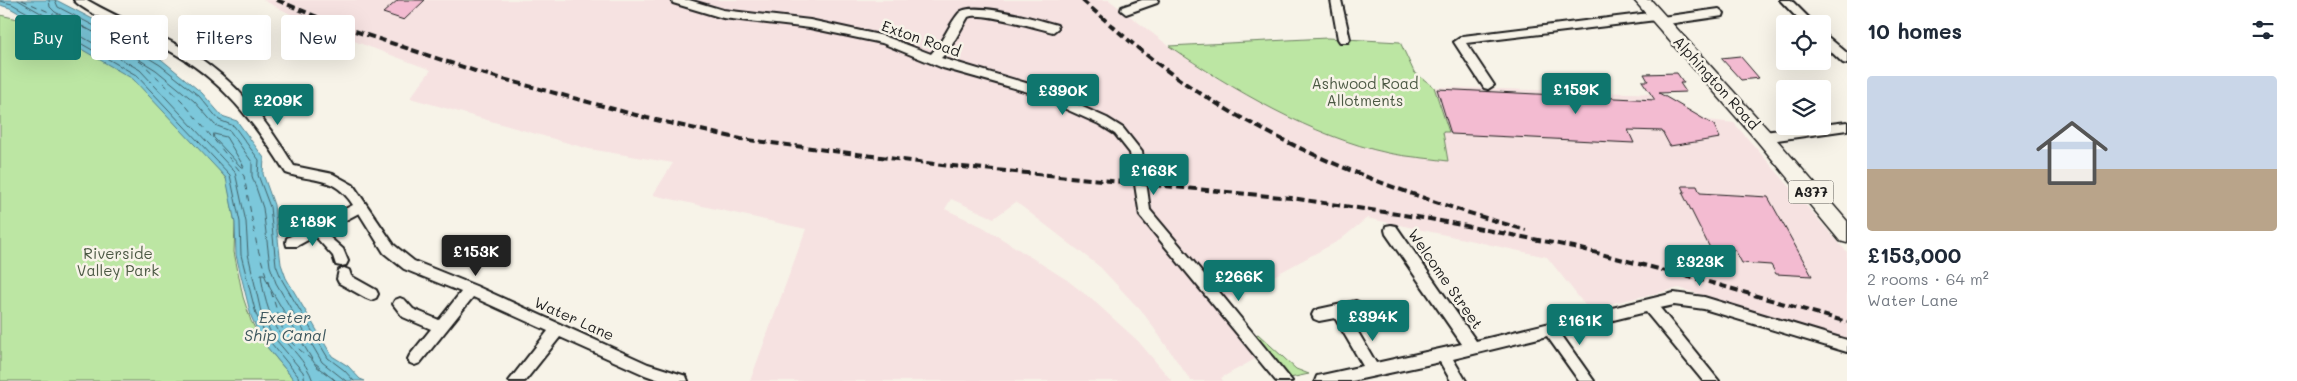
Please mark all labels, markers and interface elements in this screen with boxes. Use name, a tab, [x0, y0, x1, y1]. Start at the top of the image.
chip: Buy	[15, 15, 81, 60]
chip: Rent	[91, 15, 168, 60]
chip: Filters	[178, 15, 271, 60]
chip: New	[281, 15, 355, 60]
street label: Exton Road	[879, 15, 963, 61]
map controls	[1776, 15, 1831, 135]
button: locate	[1776, 15, 1831, 70]
icon: filters	[2249, 16, 2277, 44]
text: 10 homes	[1867, 17, 1962, 44]
street label: Alphington Road	[1669, 31, 1764, 133]
pin: £159K	[1541, 72, 1611, 115]
park label: Ashwood Road Allotments	[1311, 73, 1419, 110]
pin: £390K	[1028, 74, 1098, 116]
text: £159K	[1553, 78, 1599, 99]
text: £390K	[1038, 79, 1088, 100]
button: layers	[1776, 80, 1831, 135]
pin: £209K	[243, 84, 313, 126]
text: £209K	[253, 89, 303, 110]
icon: home	[2027, 108, 2117, 198]
pin: £163K	[1119, 154, 1189, 196]
text: £163K	[1131, 159, 1177, 180]
road number: A377	[1788, 180, 1834, 203]
pin: £189K	[278, 204, 348, 247]
text: £189K	[289, 210, 337, 231]
street label: Welcome Street	[1404, 224, 1488, 332]
pin: £153K	[441, 234, 511, 277]
text: £153K	[453, 240, 499, 261]
text: £153,000	[1867, 241, 1961, 268]
park label: Riverside Valley Park	[77, 243, 159, 280]
pin: £323K	[1665, 244, 1735, 287]
text: £323K	[1676, 250, 1724, 271]
pin: £266K	[1204, 260, 1274, 302]
text: £266K	[1215, 265, 1263, 286]
text: 2 rooms · 64 m²	[1867, 268, 1989, 289]
text: Water Lane	[1867, 289, 1958, 310]
street label: Water Lane	[531, 292, 618, 345]
pin: £394K	[1338, 300, 1408, 342]
pin: £161K	[1545, 304, 1615, 346]
text: £394K	[1348, 305, 1398, 326]
water label: Exeter Ship Canal	[244, 306, 326, 345]
text: £161K	[1558, 309, 1602, 330]

